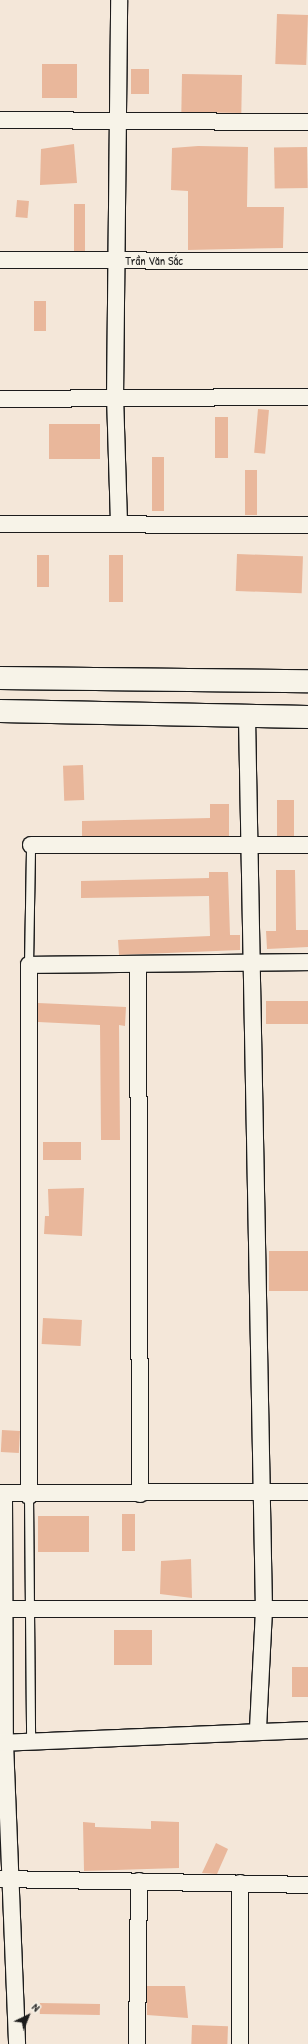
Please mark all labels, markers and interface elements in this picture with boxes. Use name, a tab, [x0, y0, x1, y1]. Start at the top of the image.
street label: Trần Văn Sắc	[125, 254, 183, 268]
north arrow	[8, 1996, 48, 2036]
text: N	[29, 2000, 43, 2014]

